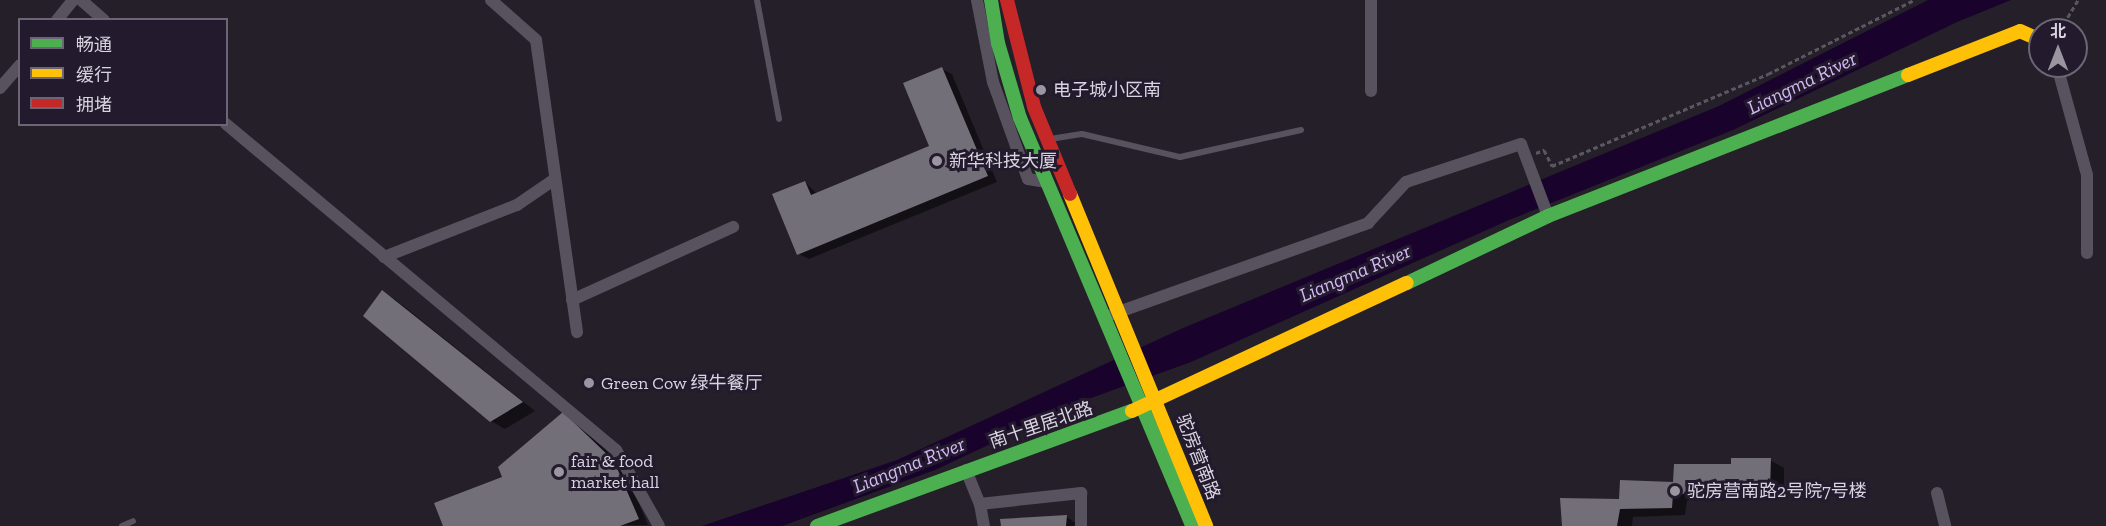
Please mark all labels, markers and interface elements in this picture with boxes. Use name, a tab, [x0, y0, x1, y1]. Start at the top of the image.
legend	[18, 18, 228, 126]
north arrow	[2028, 18, 2088, 78]
text: 北	[2050, 22, 2066, 41]
text: 畅通	[76, 34, 112, 56]
water label: Liangma River	[1743, 46, 1861, 120]
text: 缓行	[76, 64, 112, 86]
place label: 电子城小区南	[1053, 79, 1161, 101]
marker: 电子城小区南	[1034, 83, 1048, 97]
text: 拥堵	[76, 94, 112, 116]
place label: 新华科技大厦	[949, 150, 1057, 172]
marker: 新华科技大厦	[930, 154, 944, 168]
water label: Liangma River	[1296, 239, 1414, 307]
place label: Green Cow 绿牛餐厅	[601, 372, 763, 394]
marker: Green Cow 绿牛餐厅	[582, 376, 596, 390]
street label: 南十里居北路	[986, 397, 1096, 453]
street label: 驼房营南路	[1172, 411, 1224, 503]
water label: Liangma River	[850, 432, 968, 498]
place label: fair & food market hall	[571, 451, 659, 494]
marker: fair & food market hall	[552, 465, 566, 479]
place label: 驼房营南路2号院7号楼	[1687, 480, 1867, 502]
marker: 驼房营南路2号院7号楼	[1668, 484, 1682, 498]

